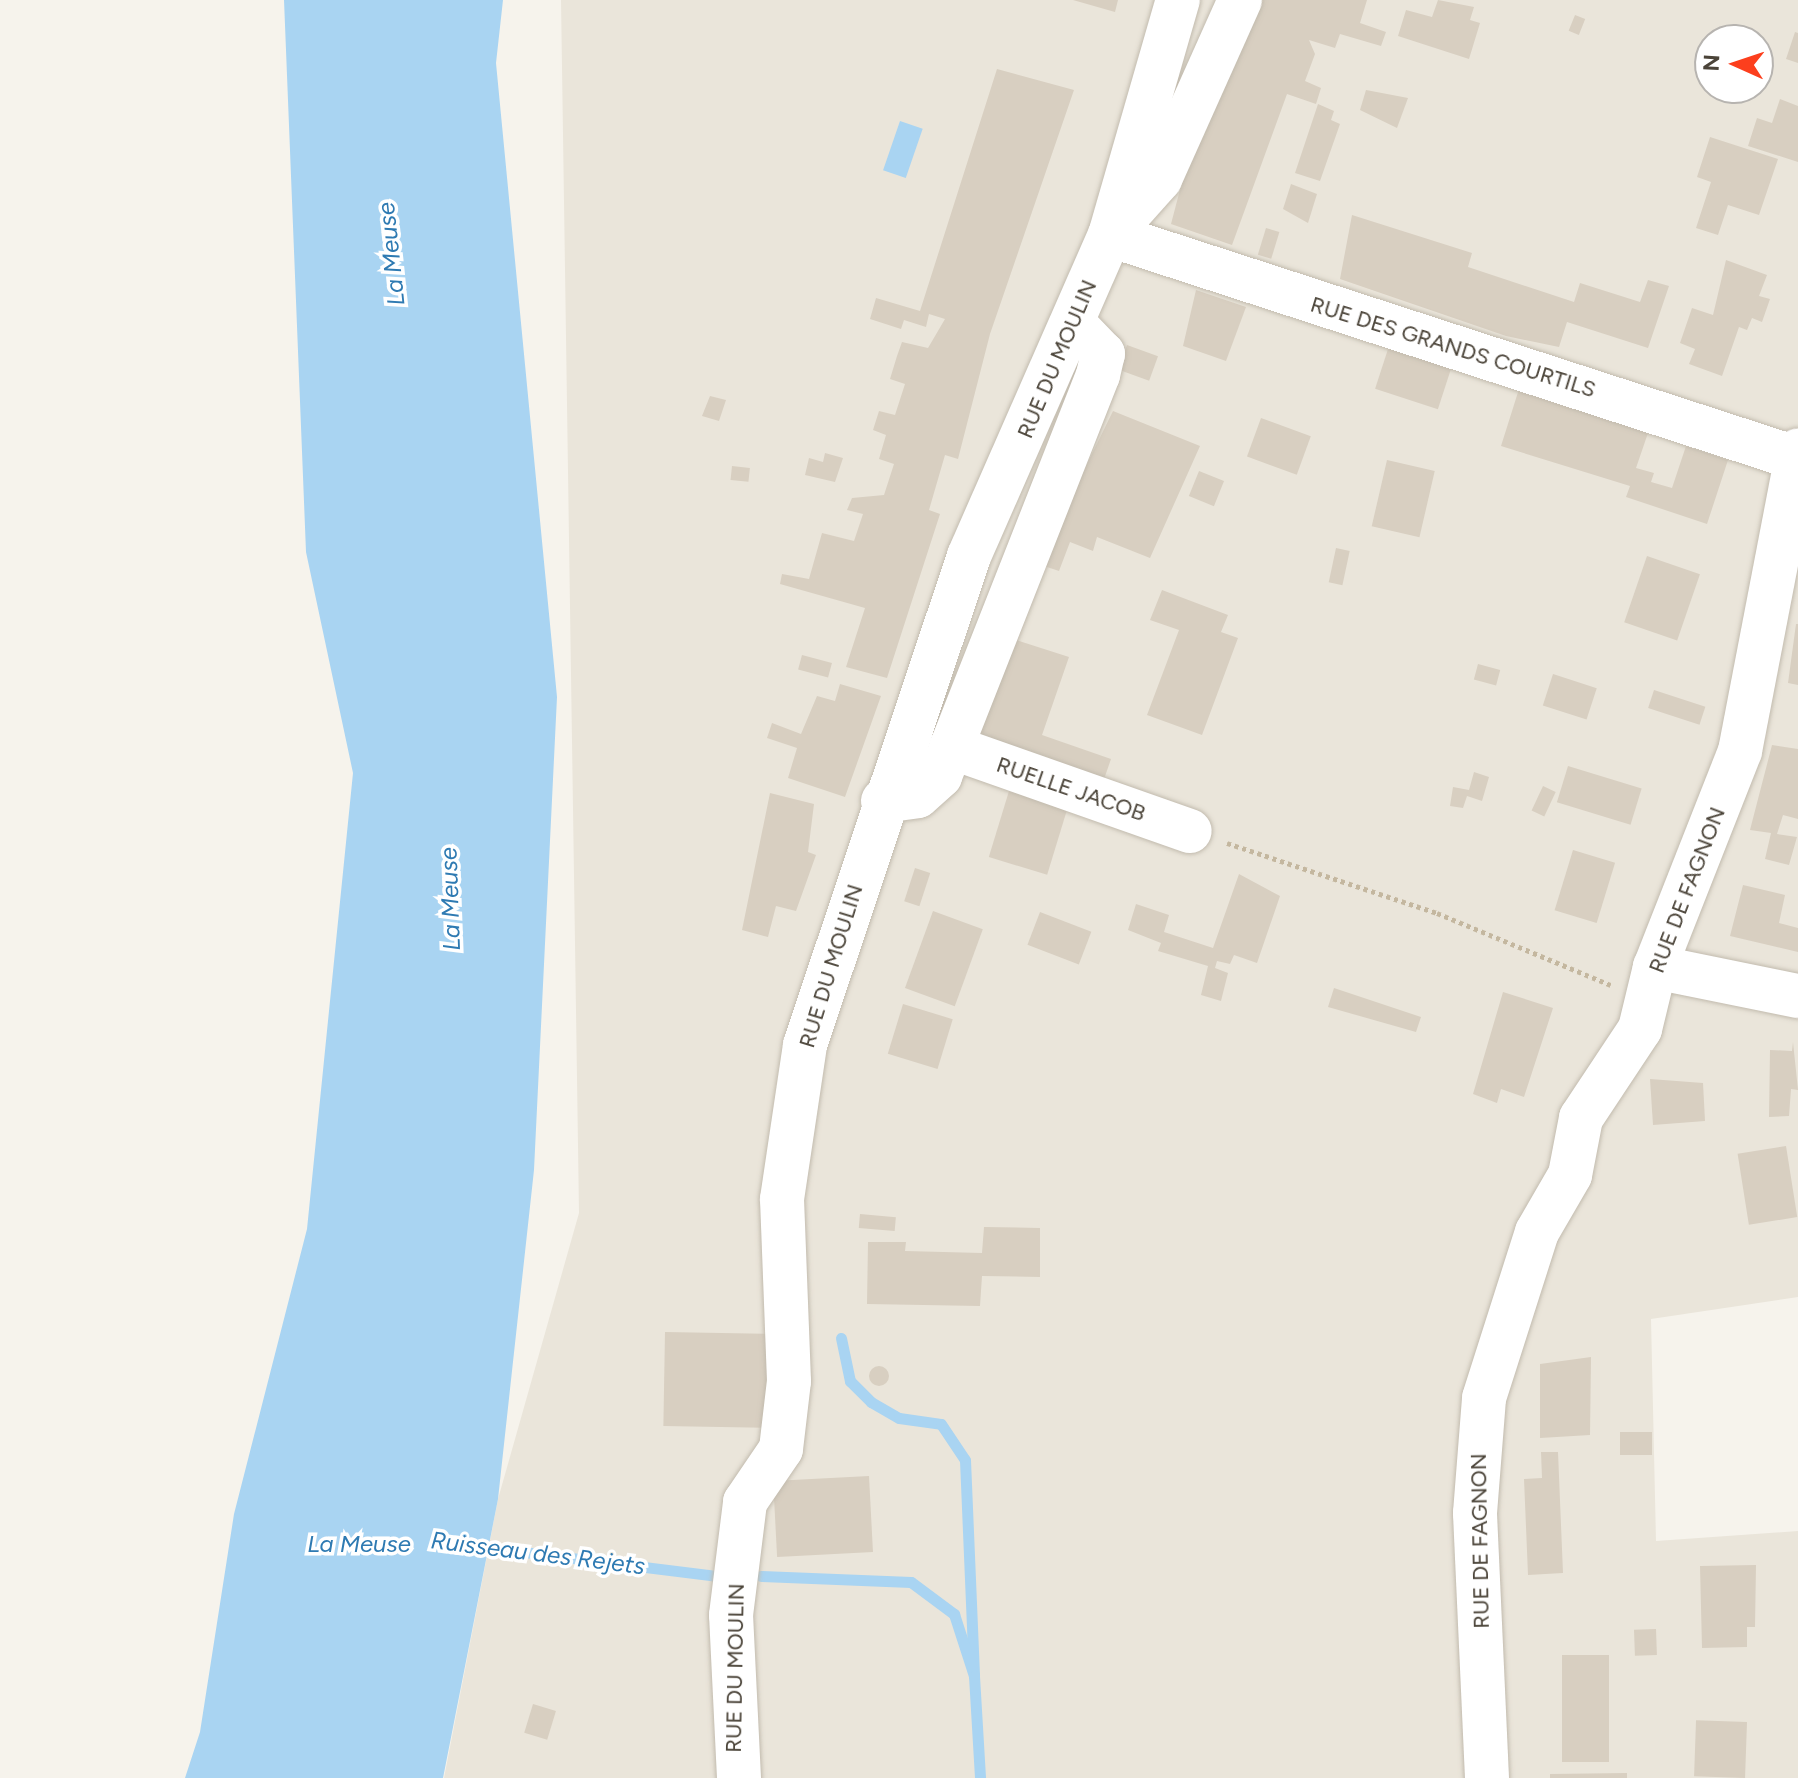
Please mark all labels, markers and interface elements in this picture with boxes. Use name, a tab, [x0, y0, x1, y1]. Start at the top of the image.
north arrow	[1694, 24, 1774, 104]
text: N	[1698, 54, 1725, 72]
water label: La Meuse	[371, 201, 411, 307]
street label: RUE DU MOULIN	[1012, 276, 1102, 442]
street label: RUE DES GRANDS COURTILS	[1307, 291, 1599, 403]
street label: RUELLE JACOB	[993, 751, 1149, 827]
street label: RUE DE FAGNON	[1643, 803, 1731, 977]
water label: La Meuse	[434, 847, 466, 951]
street label: RUE DU MOULIN	[794, 881, 868, 1051]
street label: RUE DE FAGNON	[1465, 1453, 1495, 1629]
water label: Ruisseau des Rejets	[429, 1526, 647, 1580]
water label: La Meuse	[307, 1530, 411, 1558]
street label: RUE DU MOULIN	[720, 1583, 750, 1753]

